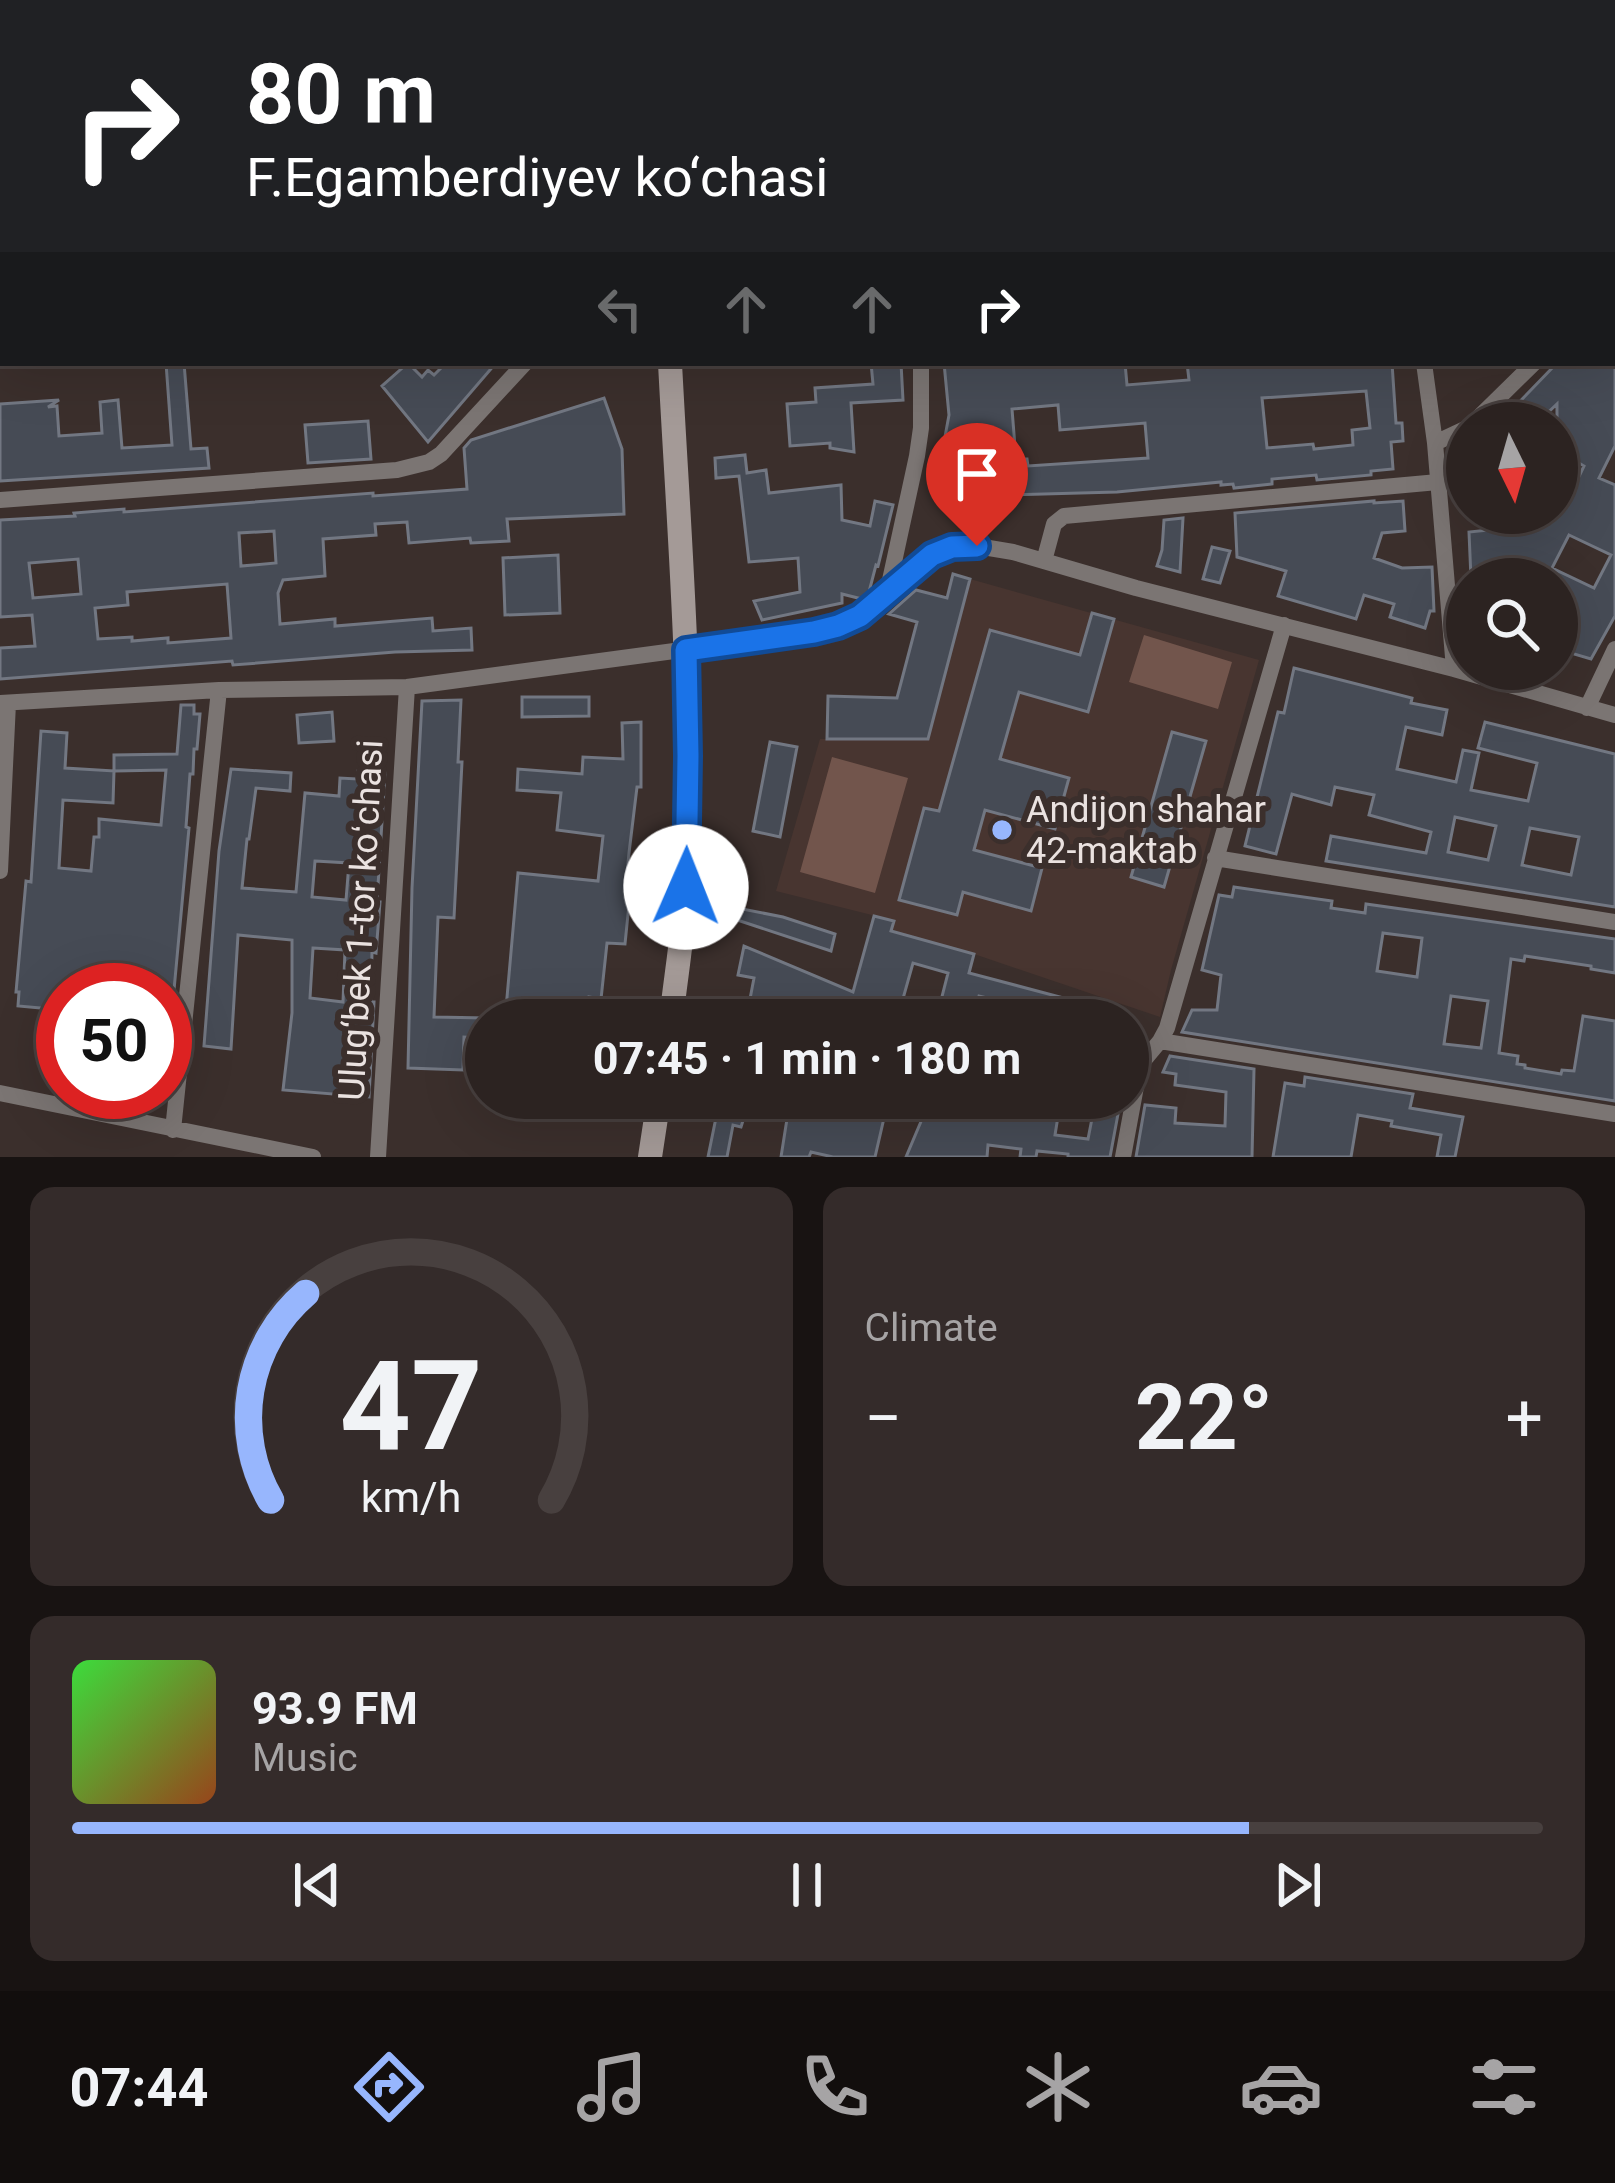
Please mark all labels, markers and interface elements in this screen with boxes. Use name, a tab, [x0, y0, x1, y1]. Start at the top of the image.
text: 80 m	[246, 45, 436, 144]
icon: right	[48, 48, 204, 204]
text: F.Egamberdiyev kо‘chasi	[246, 146, 828, 209]
icon: left	[587, 276, 653, 342]
icon: ahead	[713, 276, 779, 342]
icon: ahead	[839, 276, 905, 342]
icon: right	[965, 276, 1031, 342]
north arrow	[1446, 402, 1578, 534]
map controls	[1446, 402, 1578, 690]
pin	[926, 423, 1028, 546]
icon: arrive	[944, 441, 1010, 507]
button: search	[1446, 558, 1578, 690]
street label: Ulug‘bek 1-tor koʻchasi	[331, 738, 391, 1102]
place label: Andijon shahar 42-maktab	[1026, 789, 1266, 872]
marker: Andijon shahar 42-maktab	[989, 817, 1015, 843]
position arrow	[623, 824, 749, 950]
speed limit sign: 50	[36, 963, 192, 1119]
text: 07:45 · 1 min · 180 m	[593, 1032, 1021, 1085]
text: Climate	[865, 1305, 998, 1351]
text: 47	[340, 1333, 483, 1479]
text: 22°	[1135, 1366, 1273, 1471]
text: −	[865, 1380, 902, 1457]
text: +	[1506, 1380, 1543, 1457]
text: km/h	[361, 1471, 462, 1521]
text: 93.9 FM	[252, 1682, 418, 1735]
text: Music	[252, 1735, 358, 1781]
icon: previous	[284, 1852, 350, 1918]
icon: pause	[774, 1852, 840, 1918]
icon: next	[1265, 1852, 1331, 1918]
icon: directions	[347, 2045, 431, 2129]
icon: music	[570, 2045, 654, 2129]
icon: phone	[793, 2045, 877, 2129]
icon: climate	[1016, 2045, 1100, 2129]
icon: car	[1239, 2045, 1323, 2129]
icon: filters	[1462, 2045, 1546, 2129]
text: 07:44	[69, 2056, 209, 2119]

